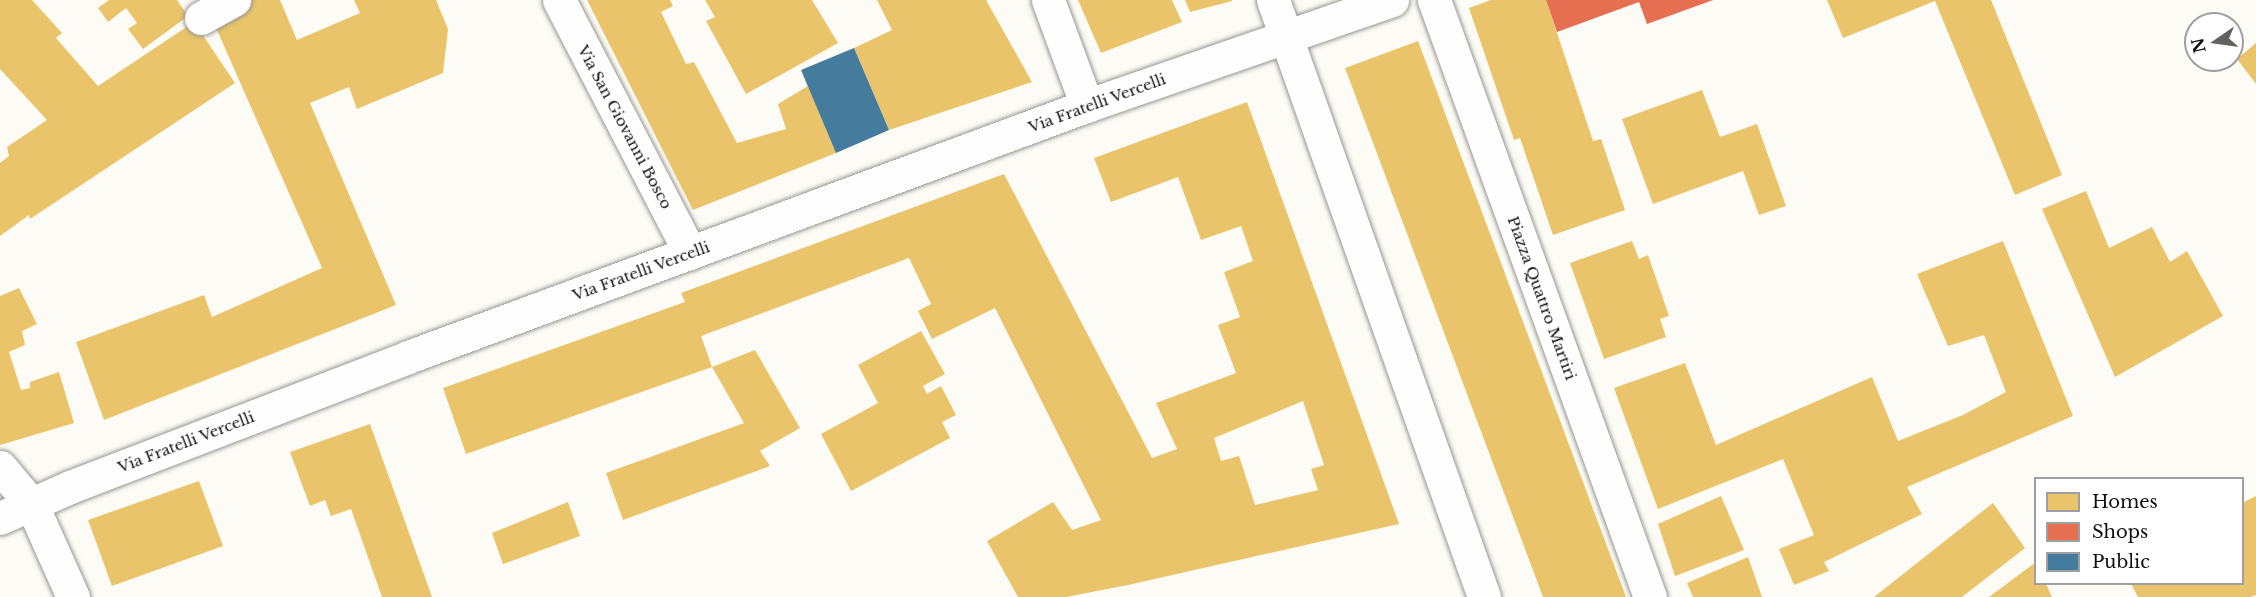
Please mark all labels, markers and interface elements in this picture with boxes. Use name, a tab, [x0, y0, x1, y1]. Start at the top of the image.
north arrow	[2184, 12, 2244, 72]
text: N	[2187, 36, 2210, 55]
street label: Via San Giovanni Bosco	[574, 42, 676, 212]
street label: Via Fratelli Vercelli	[1025, 70, 1169, 136]
street label: Piazza Quattro Martiri	[1504, 214, 1580, 382]
street label: Via Fratelli Vercelli	[569, 238, 713, 304]
street label: Via Fratelli Vercelli	[115, 407, 257, 477]
legend	[2034, 477, 2244, 585]
text: Homes	[2092, 491, 2158, 513]
text: Shops	[2092, 521, 2148, 543]
text: Public	[2092, 551, 2150, 573]

